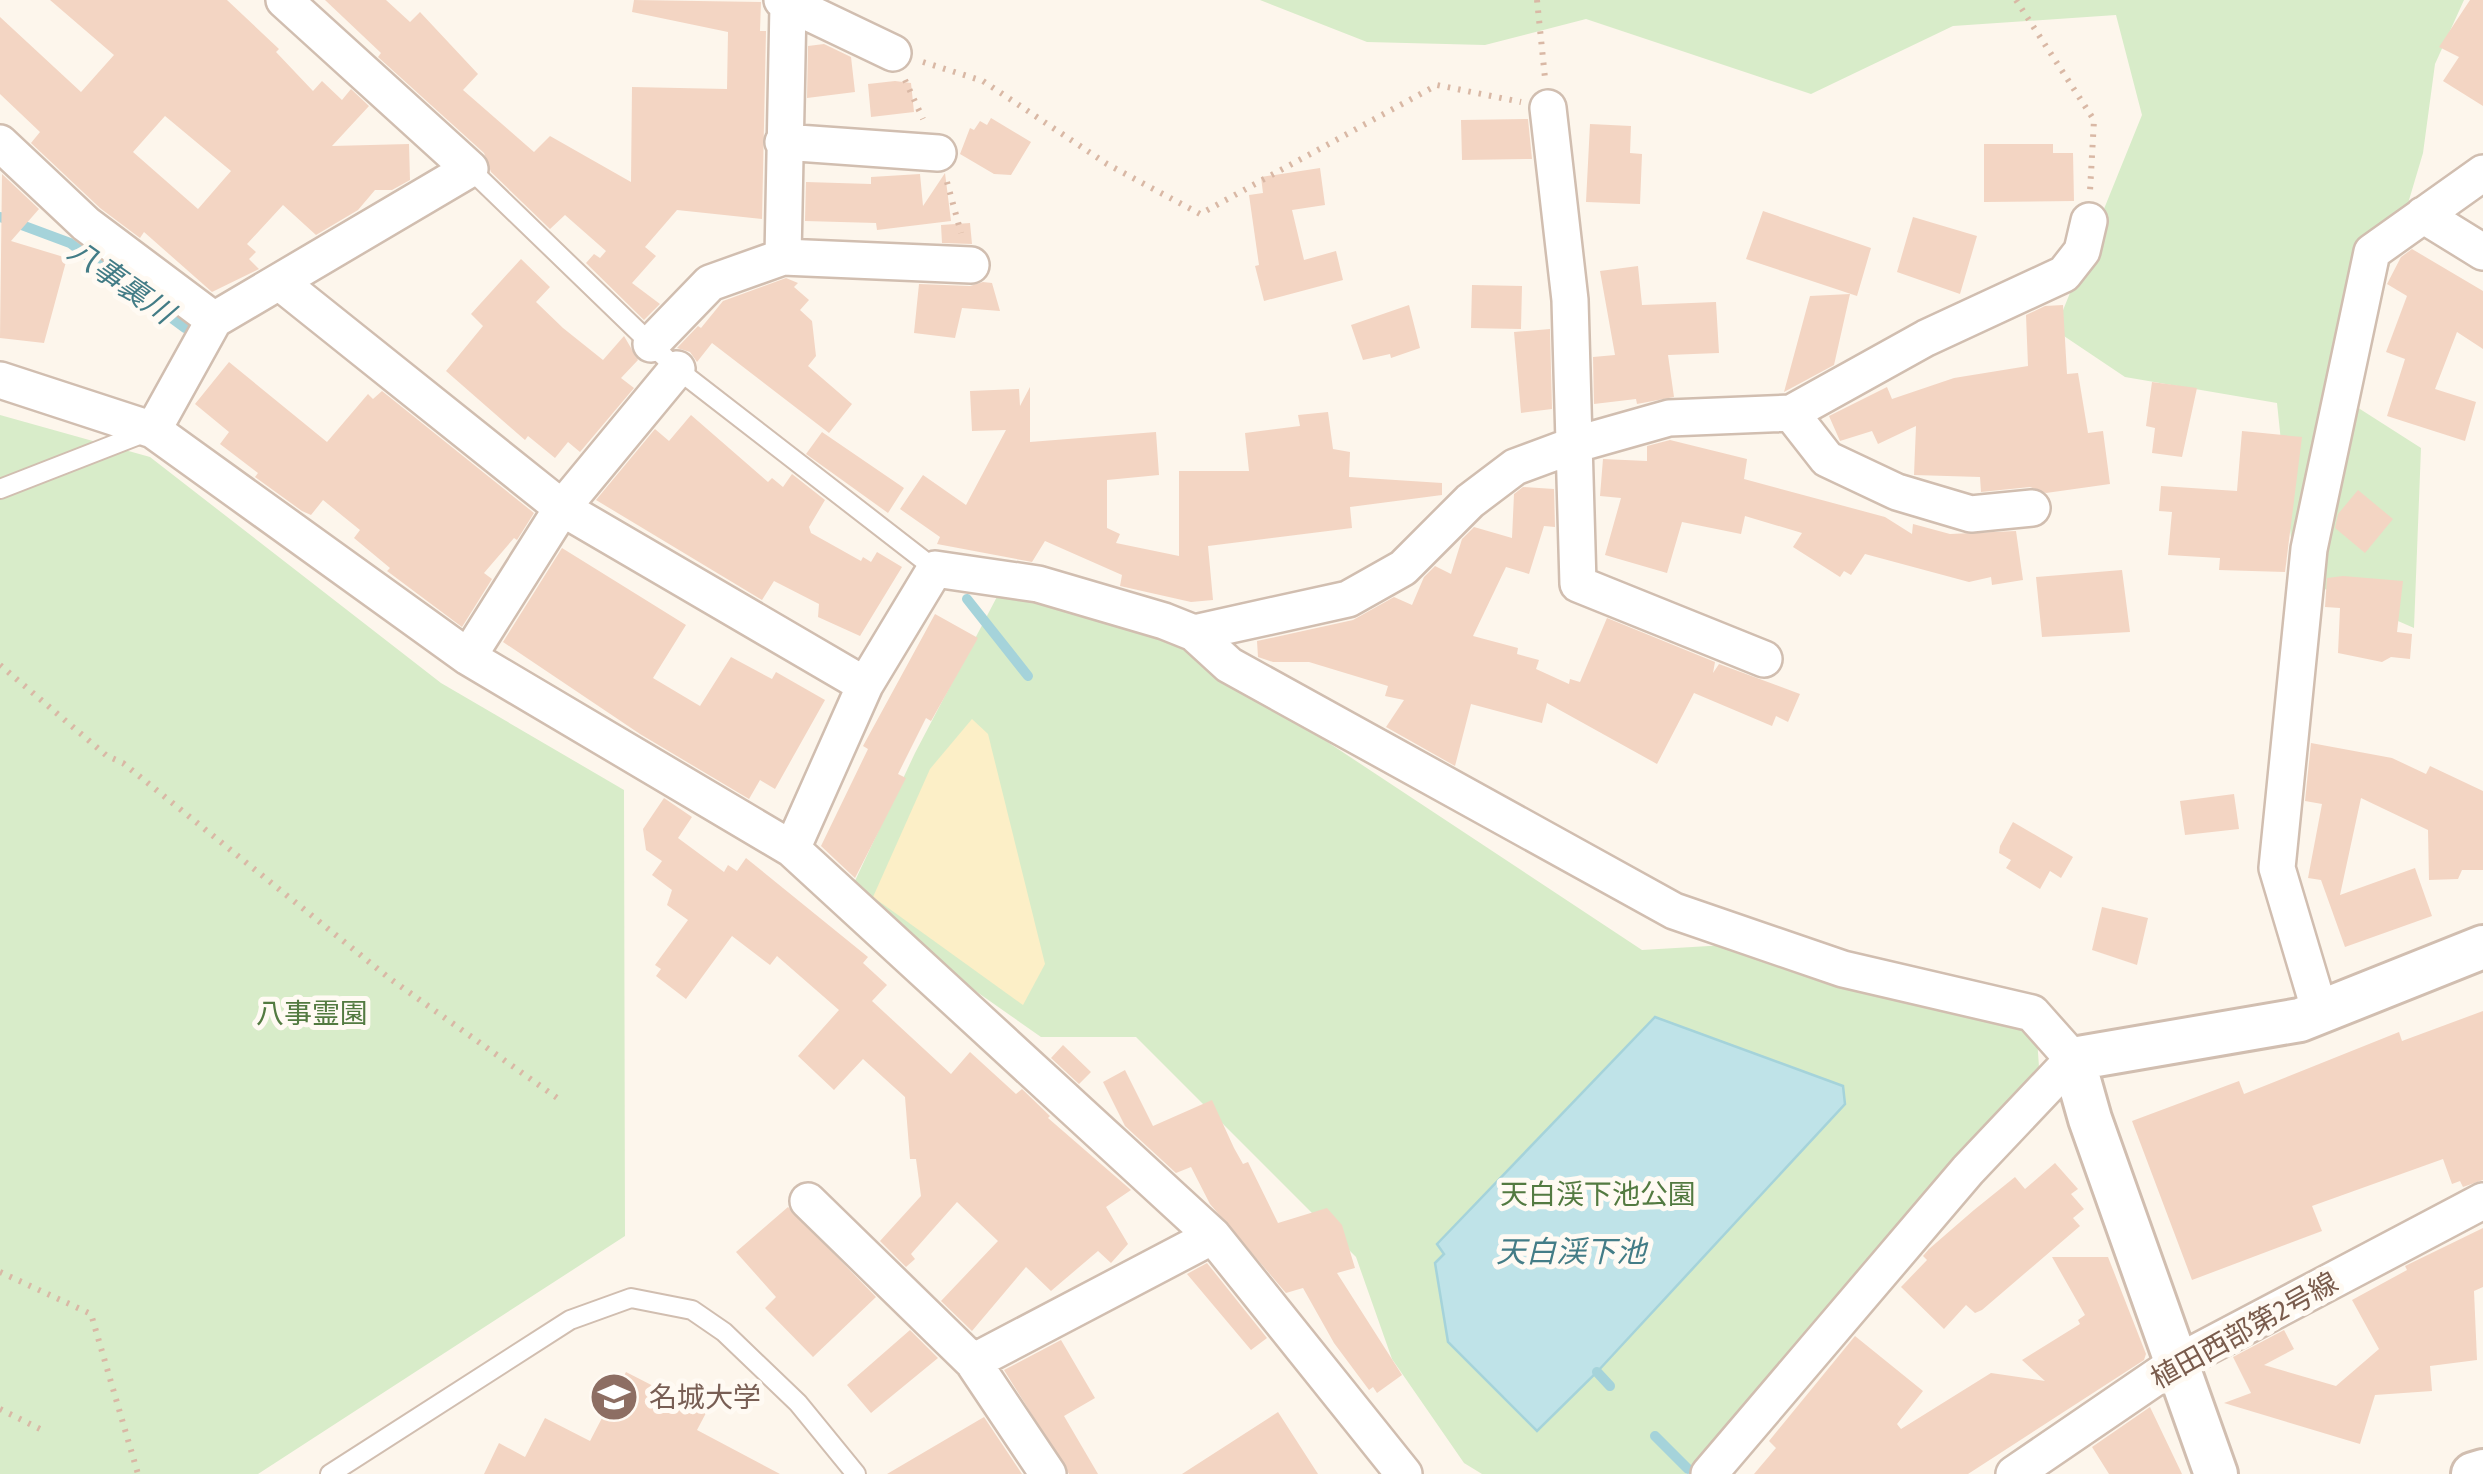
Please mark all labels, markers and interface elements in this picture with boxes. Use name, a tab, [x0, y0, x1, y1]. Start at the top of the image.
water label: 八事裏川	[62, 233, 183, 333]
park label: 八事霊園	[256, 997, 368, 1030]
park label: 天白渓下池公園	[1500, 1178, 1696, 1211]
water label: 天白渓下池	[1496, 1234, 1649, 1270]
street label: 植田西部第2号線	[2145, 1265, 2343, 1395]
school or university icon: 名城大学	[588, 1371, 640, 1423]
place label: 名城大学	[649, 1381, 761, 1414]

